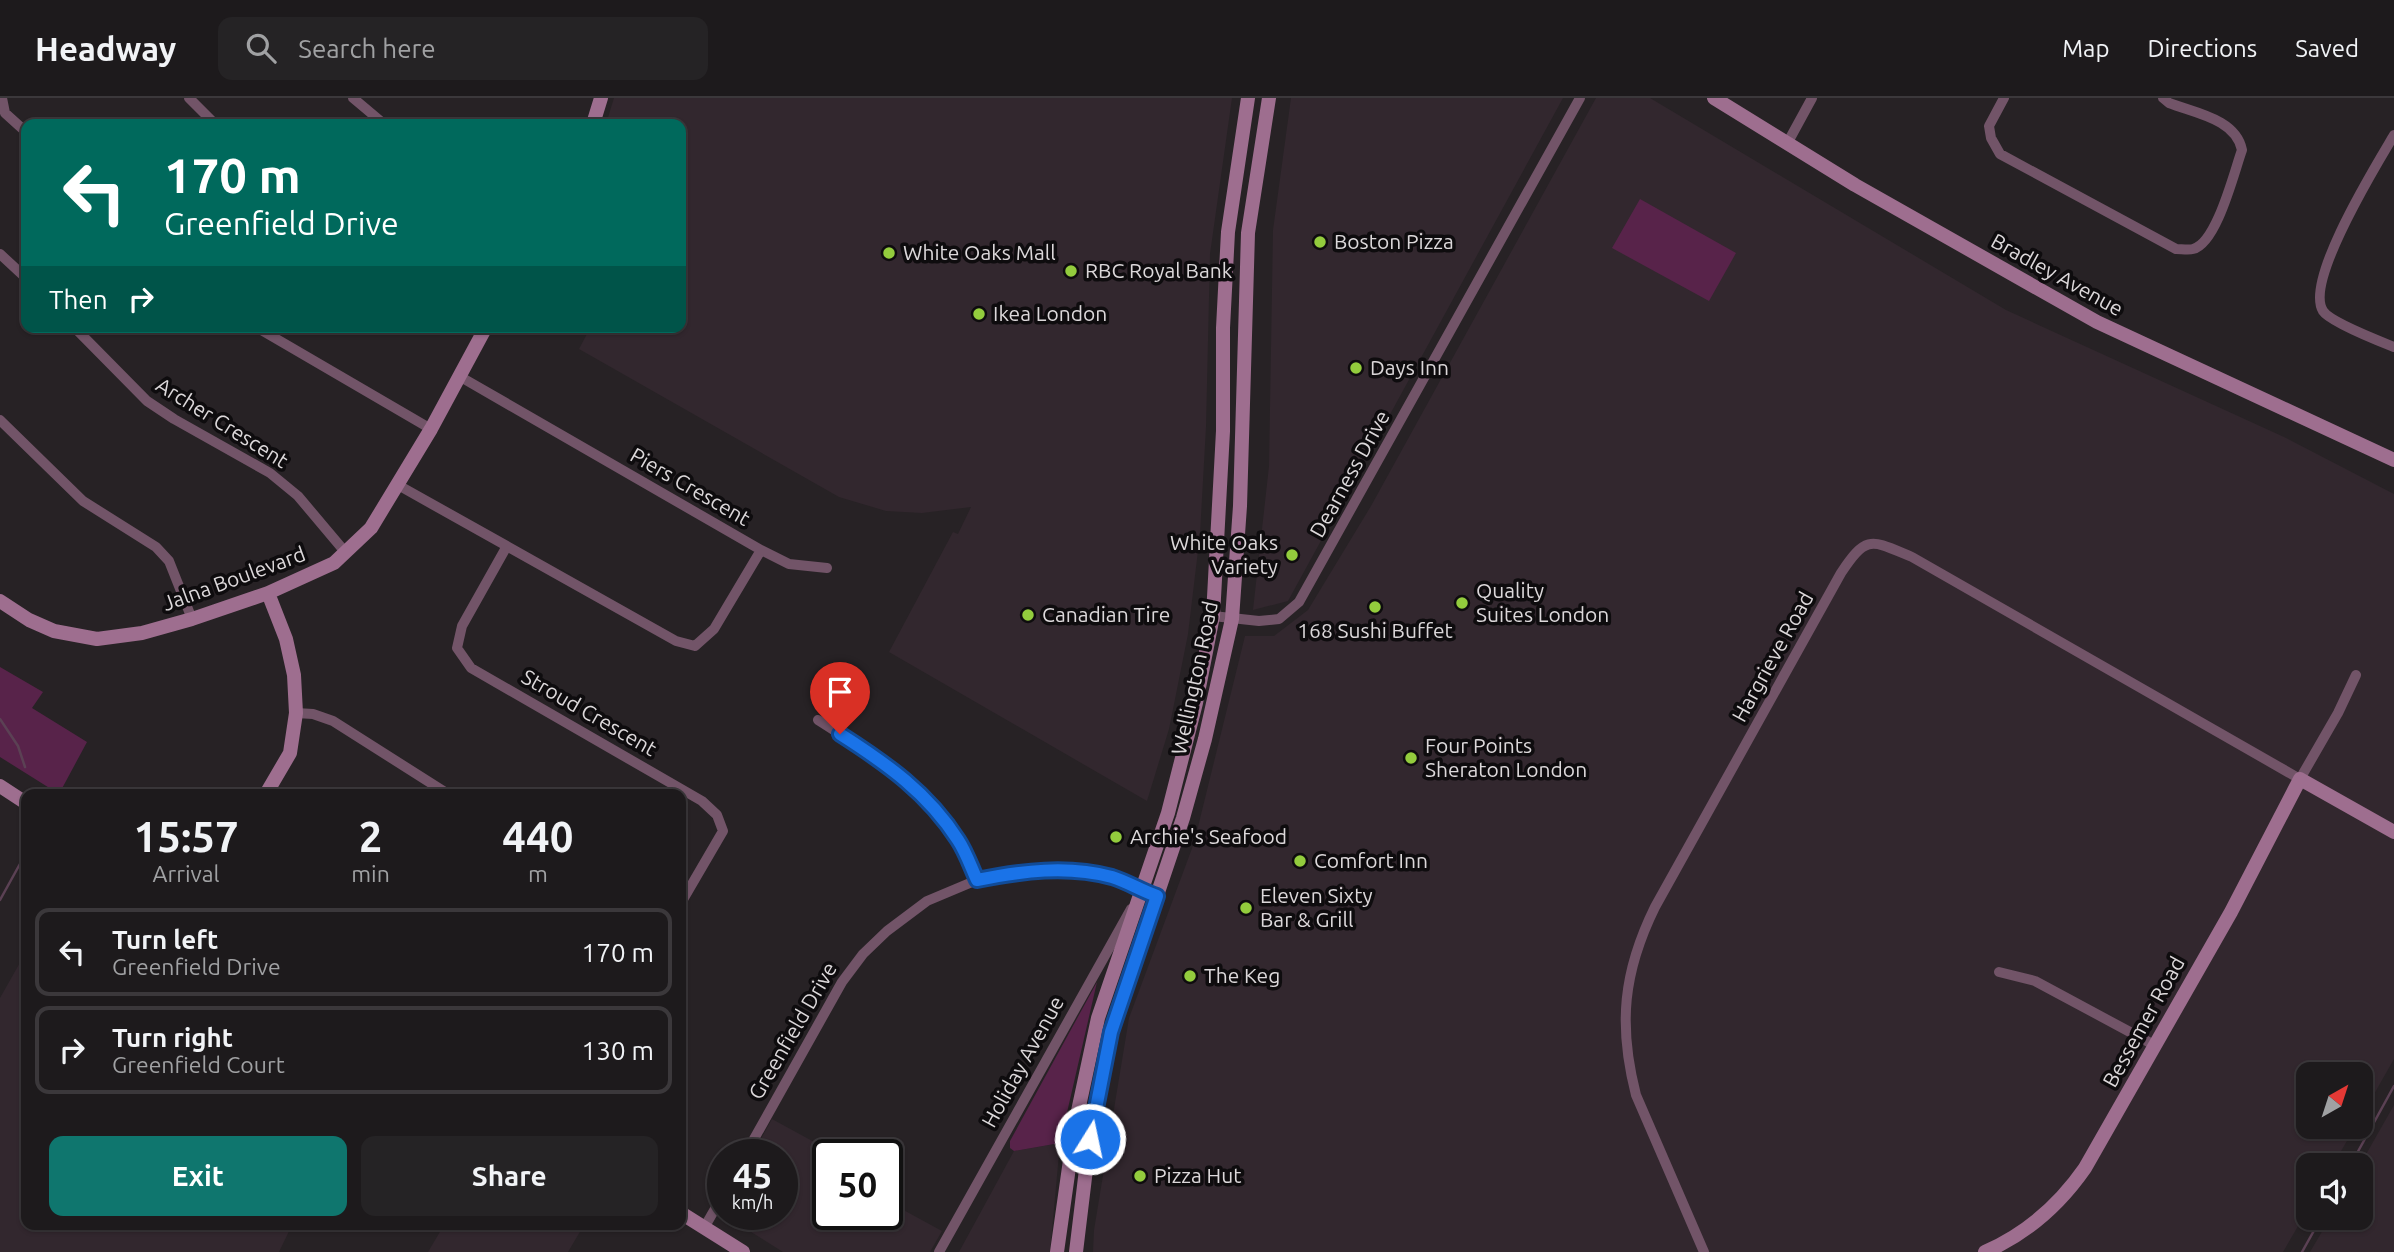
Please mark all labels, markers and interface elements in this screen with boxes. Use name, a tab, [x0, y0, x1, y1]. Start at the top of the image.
search box	[218, 17, 708, 80]
icon: search	[242, 29, 280, 67]
text: Headway	[35, 30, 176, 67]
text: Search here	[298, 34, 436, 63]
text: Map	[2062, 35, 2109, 62]
text: Directions	[2147, 35, 2257, 62]
text: Saved	[2295, 35, 2359, 62]
icon: left	[49, 147, 140, 238]
text: 170 m	[164, 147, 301, 202]
text: Greenfield Drive	[164, 205, 399, 241]
street label: Bradley Avenue	[1987, 228, 2128, 320]
place label: Boston Pizza	[1334, 229, 1454, 253]
marker: Boston Pizza	[1312, 234, 1328, 250]
place label: White Oaks Mall	[903, 240, 1056, 264]
marker: White Oaks Mall	[881, 245, 897, 261]
place label: RBC Royal Bank	[1085, 258, 1233, 282]
marker: RBC Royal Bank	[1063, 263, 1079, 279]
icon: right	[122, 280, 160, 318]
text: Then	[49, 285, 108, 314]
place label: Ikea London	[993, 301, 1107, 325]
marker: Ikea London	[971, 306, 987, 322]
place label: Days Inn	[1370, 355, 1449, 379]
marker: Days Inn	[1348, 360, 1364, 376]
street label: Archer Crescent	[152, 372, 293, 472]
street label: Dearness Drive	[1304, 406, 1394, 541]
street label: Piers Crescent	[626, 442, 755, 530]
place label: White Oaks Variety	[1170, 530, 1278, 578]
street label: Jalna Boulevard	[159, 541, 308, 615]
marker: White Oaks Variety	[1284, 547, 1300, 563]
place label: Quality Suites London	[1476, 578, 1609, 626]
street label: Hargrieve Road	[1726, 587, 1818, 726]
marker: Quality Suites London	[1454, 595, 1470, 611]
street label: Wellington Road	[1166, 599, 1222, 757]
marker: 168 Sushi Buffet	[1367, 599, 1383, 615]
place label: Canadian Tire	[1042, 602, 1170, 626]
marker: Canadian Tire	[1020, 607, 1036, 623]
place label: 168 Sushi Buffet	[1297, 618, 1453, 642]
pin	[810, 662, 870, 734]
street label: Stroud Crescent	[518, 664, 661, 760]
icon: arrive	[821, 673, 859, 711]
place label: Four Points Sheraton London	[1425, 733, 1587, 781]
marker: Four Points Sheraton London	[1403, 750, 1419, 766]
text: 15:57	[134, 813, 239, 860]
text: 2	[359, 813, 382, 860]
text: 440	[502, 813, 573, 860]
place label: Archie's Seafood	[1130, 824, 1287, 848]
marker: Archie's Seafood	[1108, 829, 1124, 845]
place label: Comfort Inn	[1314, 848, 1428, 872]
marker: Comfort Inn	[1292, 853, 1308, 869]
text: Arrival	[153, 861, 220, 886]
text: min	[351, 861, 390, 886]
text: m	[528, 861, 548, 886]
place label: Eleven Sixty Bar & Grill	[1260, 883, 1373, 931]
marker: Eleven Sixty Bar & Grill	[1238, 900, 1254, 916]
text: Turn left	[112, 925, 218, 954]
icon: left	[53, 933, 91, 971]
text: 170 m	[582, 938, 654, 967]
street label: Bessemer Road	[2097, 952, 2189, 1091]
text: Greenfield Drive	[112, 954, 281, 979]
street label: Greenfield Drive	[743, 958, 841, 1103]
place label: The Keg	[1204, 963, 1280, 987]
marker: The Keg	[1182, 968, 1198, 984]
street label: Holiday Avenue	[976, 992, 1068, 1131]
text: Turn right	[112, 1023, 233, 1052]
icon: right	[53, 1031, 91, 1069]
text: 130 m	[582, 1036, 654, 1065]
text: Greenfield Court	[112, 1052, 285, 1077]
north arrow	[2296, 1062, 2373, 1139]
map controls	[2296, 1062, 2373, 1230]
position arrow	[1053, 1102, 1127, 1176]
button: Exit	[49, 1136, 347, 1216]
button: Share	[361, 1136, 658, 1216]
speed limit sign: 50	[812, 1139, 903, 1230]
button: sound	[2296, 1153, 2373, 1230]
text: 45	[733, 1155, 772, 1195]
place label: Pizza Hut	[1154, 1163, 1241, 1187]
marker: Pizza Hut	[1132, 1168, 1148, 1184]
text: km/h	[732, 1192, 773, 1212]

